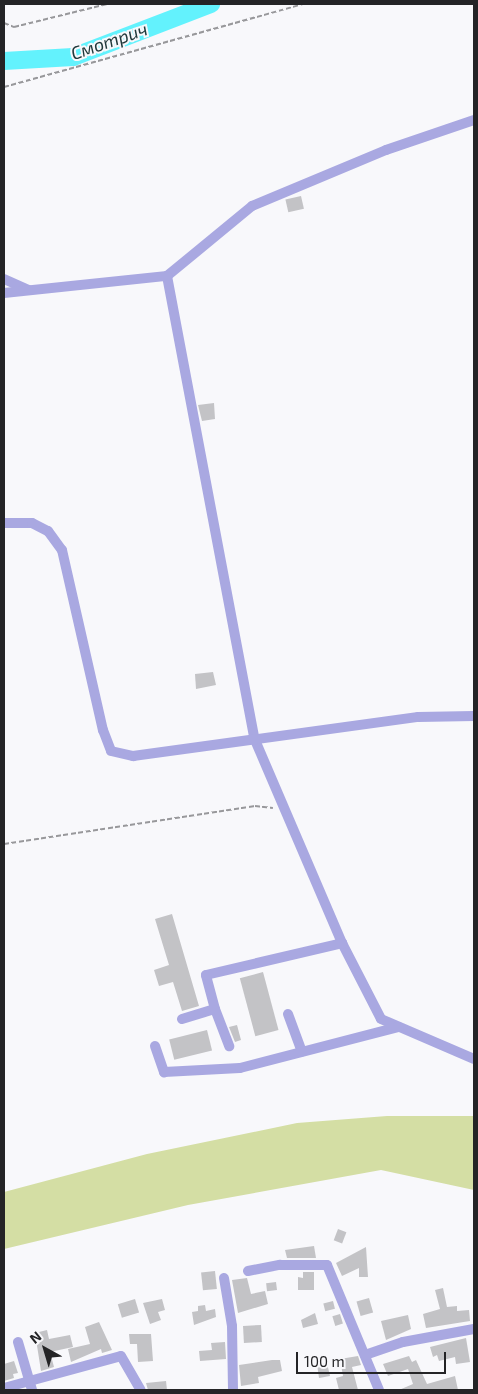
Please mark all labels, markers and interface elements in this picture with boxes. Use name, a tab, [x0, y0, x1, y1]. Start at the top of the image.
water label: Смотрич	[68, 18, 150, 64]
north arrow	[20, 1324, 70, 1374]
text: N	[26, 1327, 45, 1347]
scale bar	[298, 1342, 448, 1374]
text: 100 m	[304, 1352, 345, 1370]

